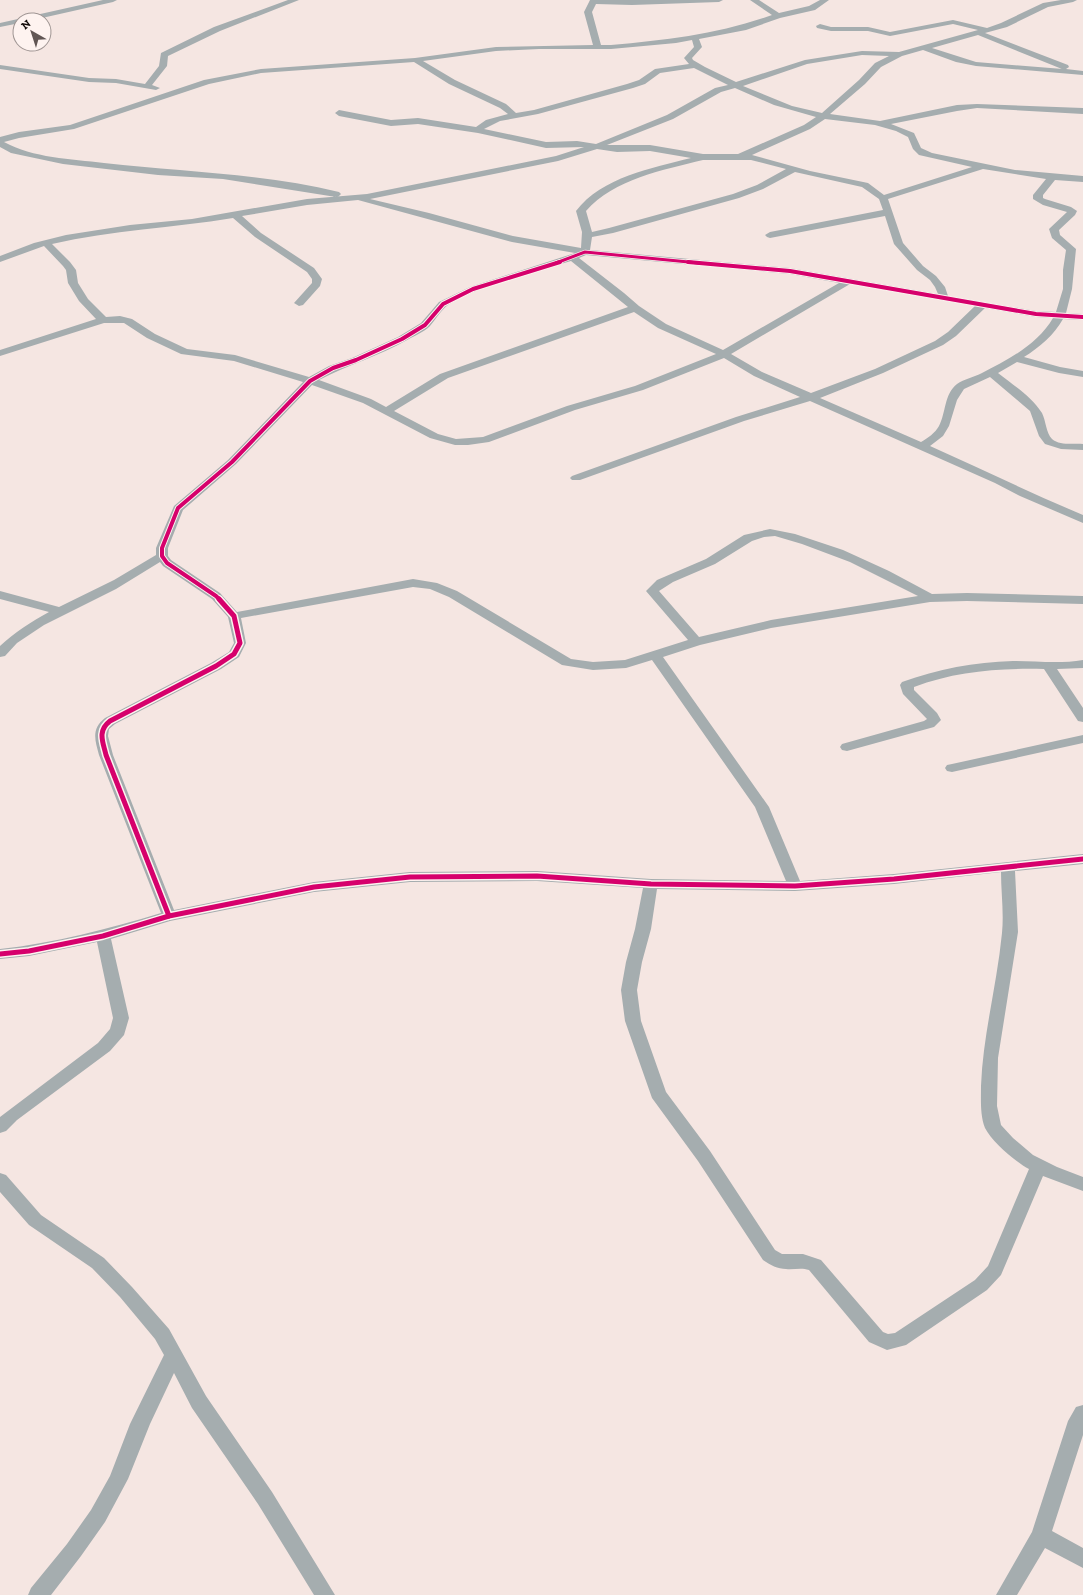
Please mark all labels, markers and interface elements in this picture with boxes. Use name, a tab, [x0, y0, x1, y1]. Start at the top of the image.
north arrow	[12, 12, 52, 52]
text: N	[19, 17, 34, 32]

